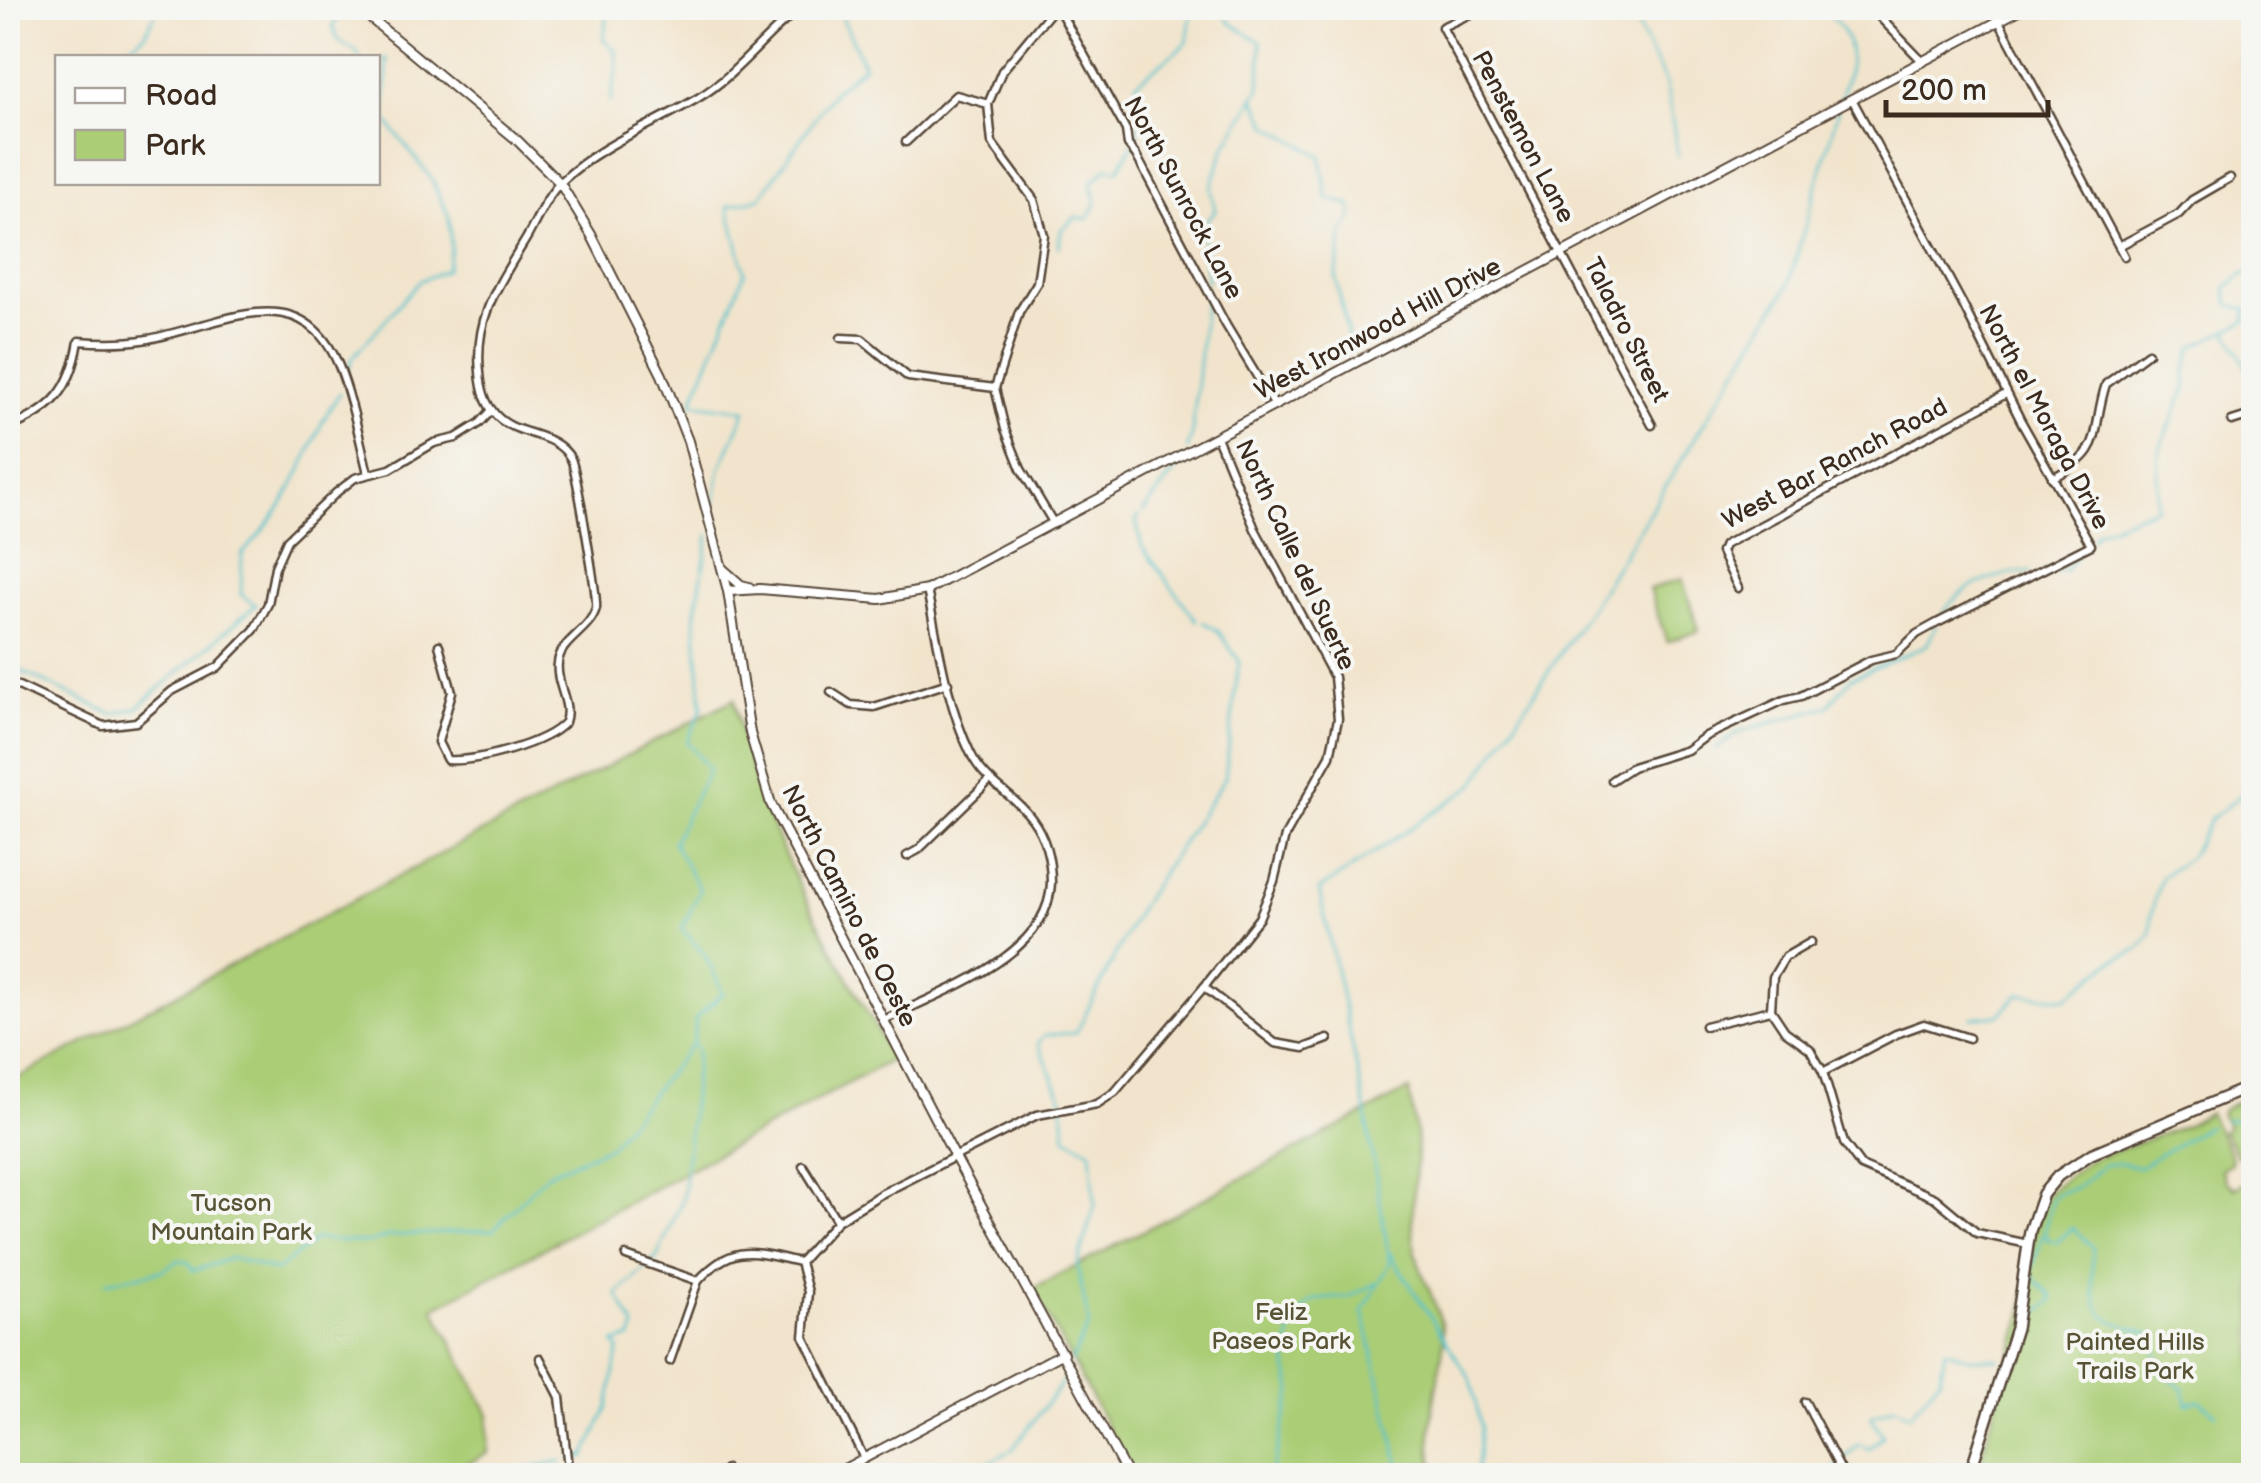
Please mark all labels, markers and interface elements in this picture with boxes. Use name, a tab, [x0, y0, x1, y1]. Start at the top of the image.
street label: Penstemon Lane	[1465, 46, 1581, 228]
legend	[55, 55, 380, 185]
scale bar	[1886, 55, 2048, 117]
text: 200 m	[1901, 73, 1987, 109]
text: Road	[145, 78, 218, 114]
street label: North Sunrock Lane	[1117, 91, 1250, 305]
text: Park	[145, 128, 205, 164]
street label: West Ironwood Hill Drive	[1250, 251, 1506, 407]
street label: Taladro Street	[1576, 253, 1676, 408]
street label: North el Moraga Drive	[1972, 299, 2117, 535]
street label: West Bar Ranch Road	[1717, 392, 1953, 536]
street label: North Calle del Suerte	[1228, 435, 1362, 675]
street label: North Camino de Oeste	[774, 780, 924, 1032]
park label: Tucson Mountain Park	[150, 1188, 312, 1248]
park label: Feliz Paseos Park	[1211, 1297, 1352, 1357]
park label: Painted Hills Trails Park	[2065, 1327, 2205, 1387]

